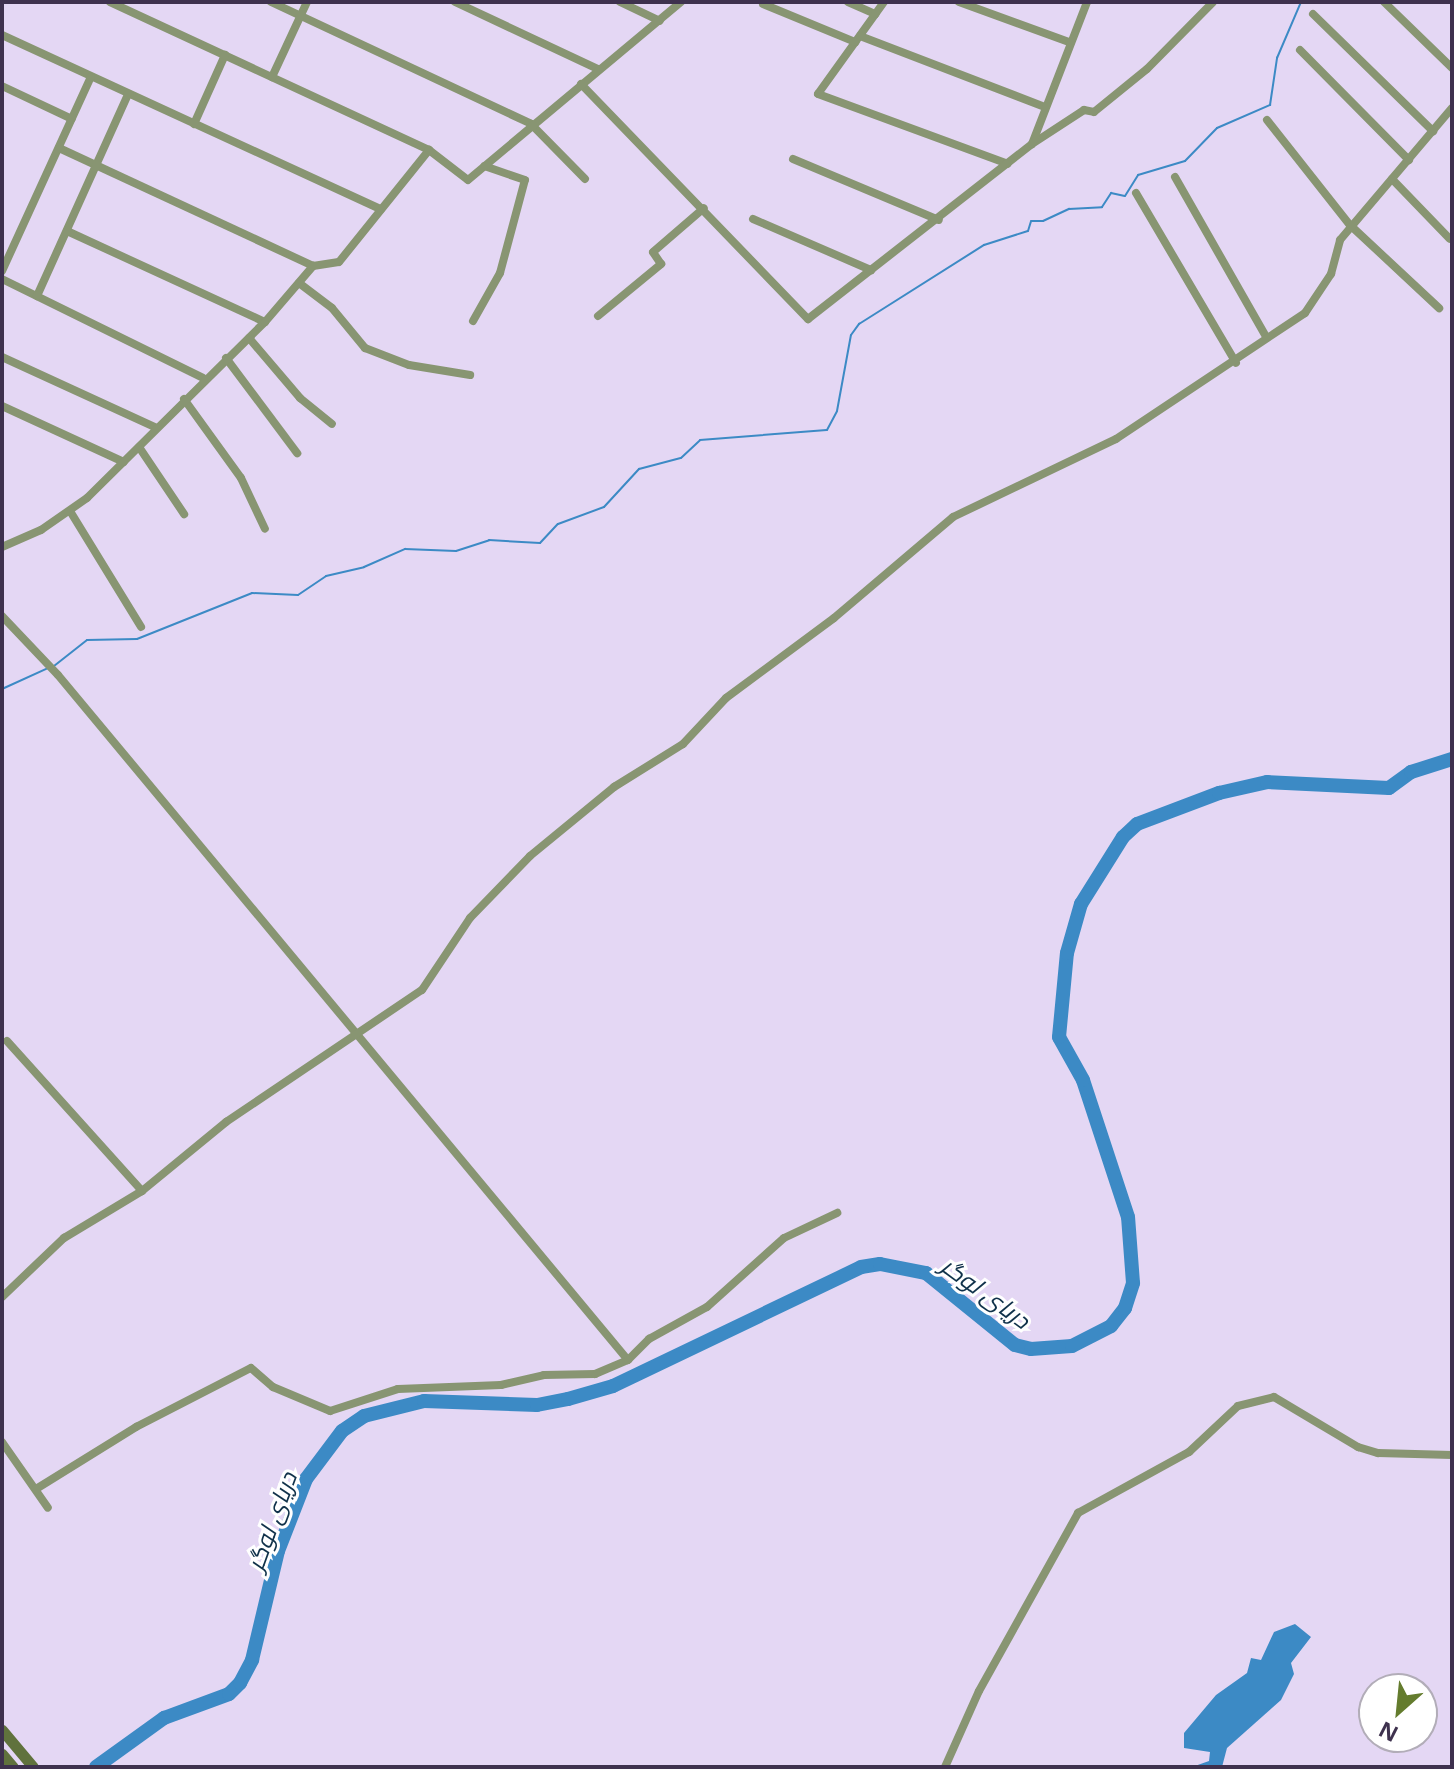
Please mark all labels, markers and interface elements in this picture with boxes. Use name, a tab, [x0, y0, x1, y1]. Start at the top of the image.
water label: دریای لوگر	[936, 1250, 1036, 1334]
water label: دریای لوگر	[240, 1468, 302, 1574]
north arrow	[1358, 1673, 1438, 1753]
text: N	[1373, 1715, 1403, 1750]

